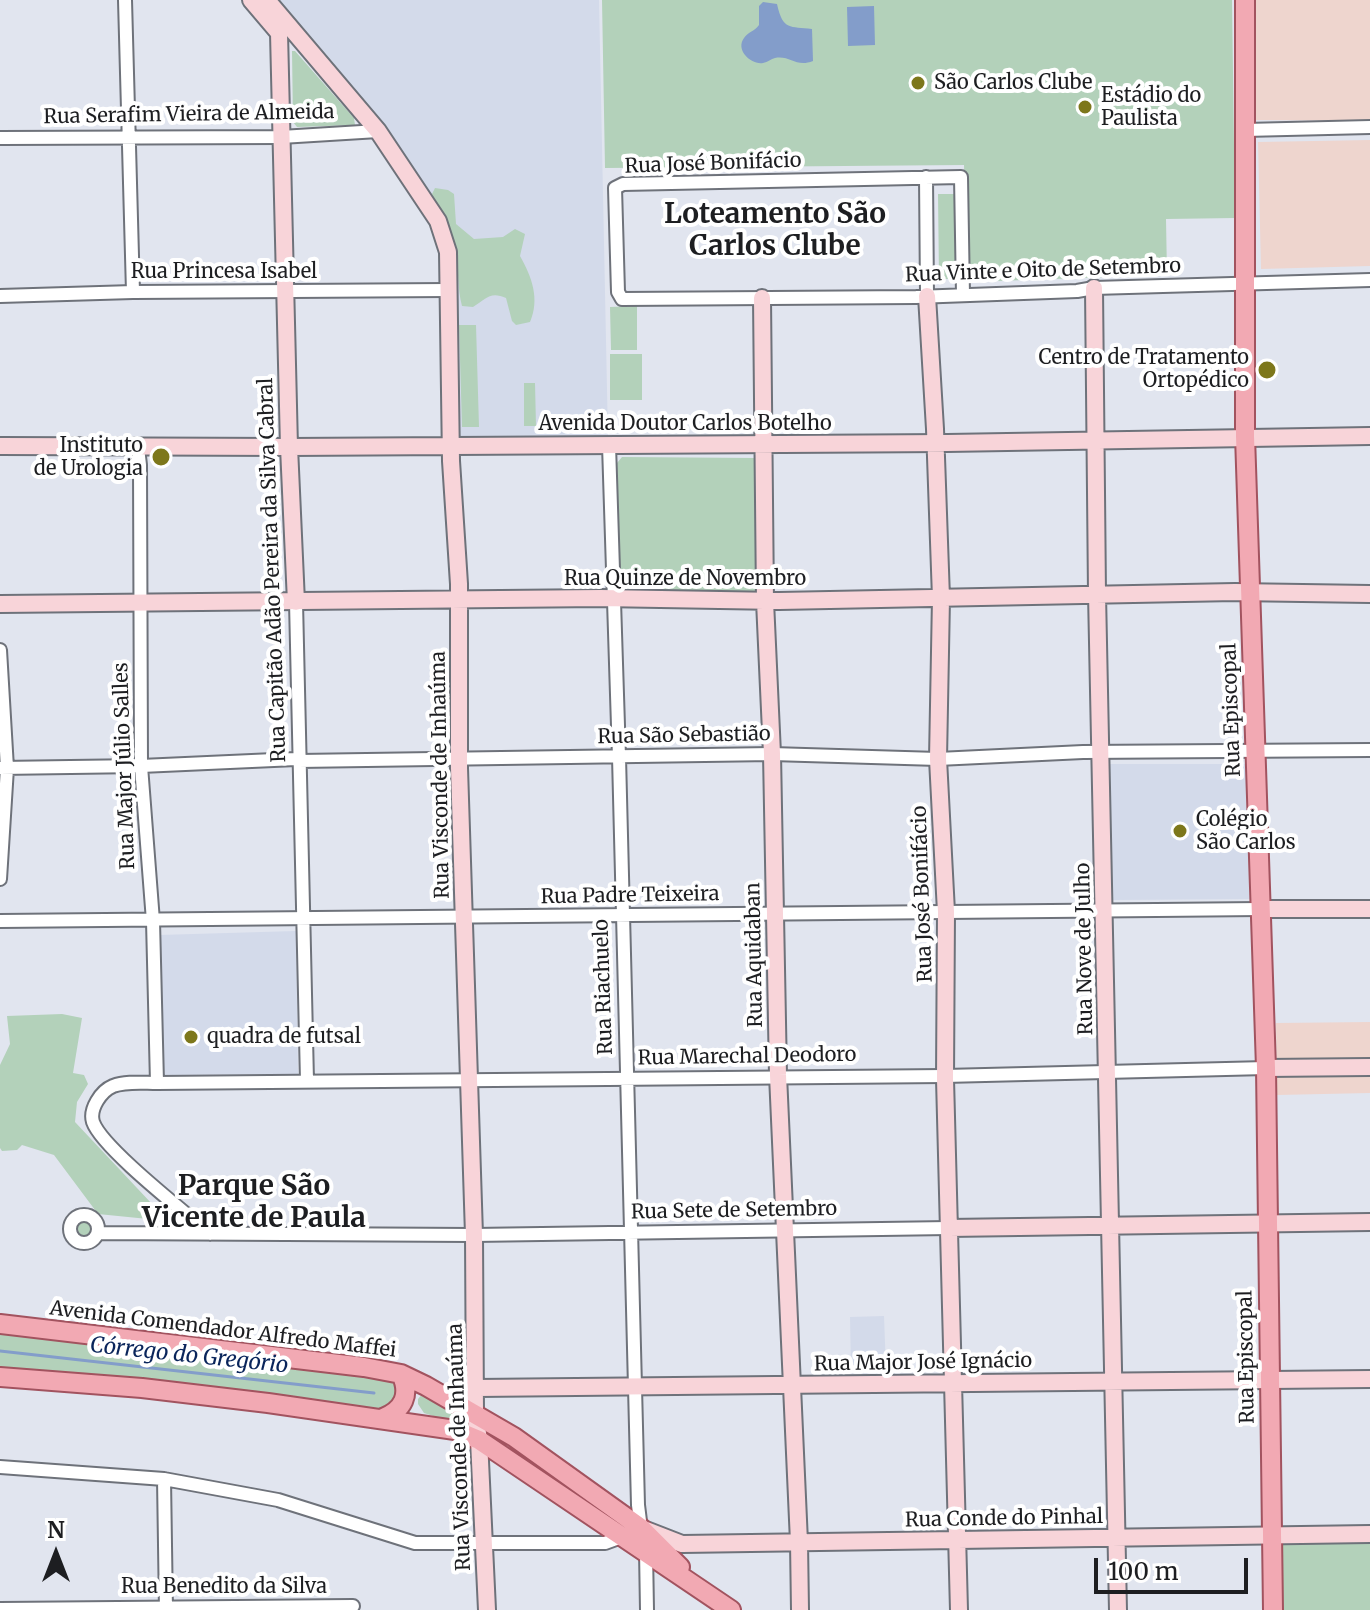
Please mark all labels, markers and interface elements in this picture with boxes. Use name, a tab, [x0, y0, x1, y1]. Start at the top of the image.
place label: São Carlos Clube	[934, 71, 1092, 95]
marker: São Carlos Clube	[909, 74, 927, 92]
place label: Estádio do Paulista	[1101, 84, 1201, 131]
marker: Estádio do Paulista	[1076, 98, 1094, 116]
street label: Rua Serafim Vieira de Almeida	[43, 100, 335, 130]
street label: Rua José Bonifácio	[624, 149, 802, 179]
district label: Loteamento São Carlos Clube	[664, 198, 886, 264]
street label: Rua Vinte e Oito de Setembro	[905, 254, 1181, 288]
street label: Rua Princesa Isabel	[131, 260, 317, 284]
place label: Centro de Tratamento Ortopédico	[1039, 346, 1249, 393]
marker: Centro de Tratamento Ortopédico	[1256, 359, 1278, 381]
street label: Rua Capitão Adão Pereira da Silva Cabral	[254, 377, 292, 763]
street label: Avenida Doutor Carlos Botelho	[538, 412, 832, 436]
place label: Instituto de Urologia	[34, 434, 143, 481]
marker: Instituto de Urologia	[150, 446, 172, 468]
street label: Rua Quinze de Novembro	[564, 567, 806, 591]
street label: Rua Episcopal	[1218, 643, 1246, 777]
street label: Rua Visconde de Inhaúma	[427, 651, 455, 899]
street label: Rua Major Júlio Salles	[109, 662, 141, 870]
street label: Rua São Sebastião	[597, 722, 771, 750]
street label: Rua José Bonifácio	[908, 805, 938, 983]
place label: Colégio São Carlos	[1196, 808, 1296, 855]
marker: Colégio São Carlos	[1171, 822, 1189, 840]
street label: Rua Nove de Julho	[1071, 863, 1099, 1035]
street label: Rua Padre Teixeira	[540, 882, 720, 910]
street label: Rua Aquidaban	[742, 882, 768, 1028]
street label: Rua Riachuelo	[590, 919, 618, 1055]
place label: quadra de futsal	[207, 1025, 361, 1049]
marker: quadra de futsal	[182, 1028, 200, 1046]
street label: Rua Marechal Deodoro	[638, 1043, 856, 1071]
district label: Parque São Vicente de Paula	[142, 1170, 366, 1236]
street label: Rua Sete de Setembro	[631, 1197, 837, 1225]
street label: Rua Episcopal	[1234, 1290, 1260, 1424]
street label: Avenida Comendador Alfredo Maffei	[48, 1297, 398, 1363]
street label: Rua Visconde de Inhaúma	[444, 1323, 476, 1571]
water label: Córrego do Gregório	[88, 1332, 290, 1380]
street label: Rua Major José Ignácio	[814, 1349, 1032, 1377]
street label: Rua Conde do Pinhal	[905, 1505, 1103, 1533]
north arrow	[16, 1514, 96, 1594]
text: N	[47, 1516, 65, 1544]
scale bar	[1098, 1542, 1252, 1592]
text: 100 m	[1108, 1556, 1178, 1587]
street label: Rua Benedito da Silva	[121, 1575, 327, 1599]

